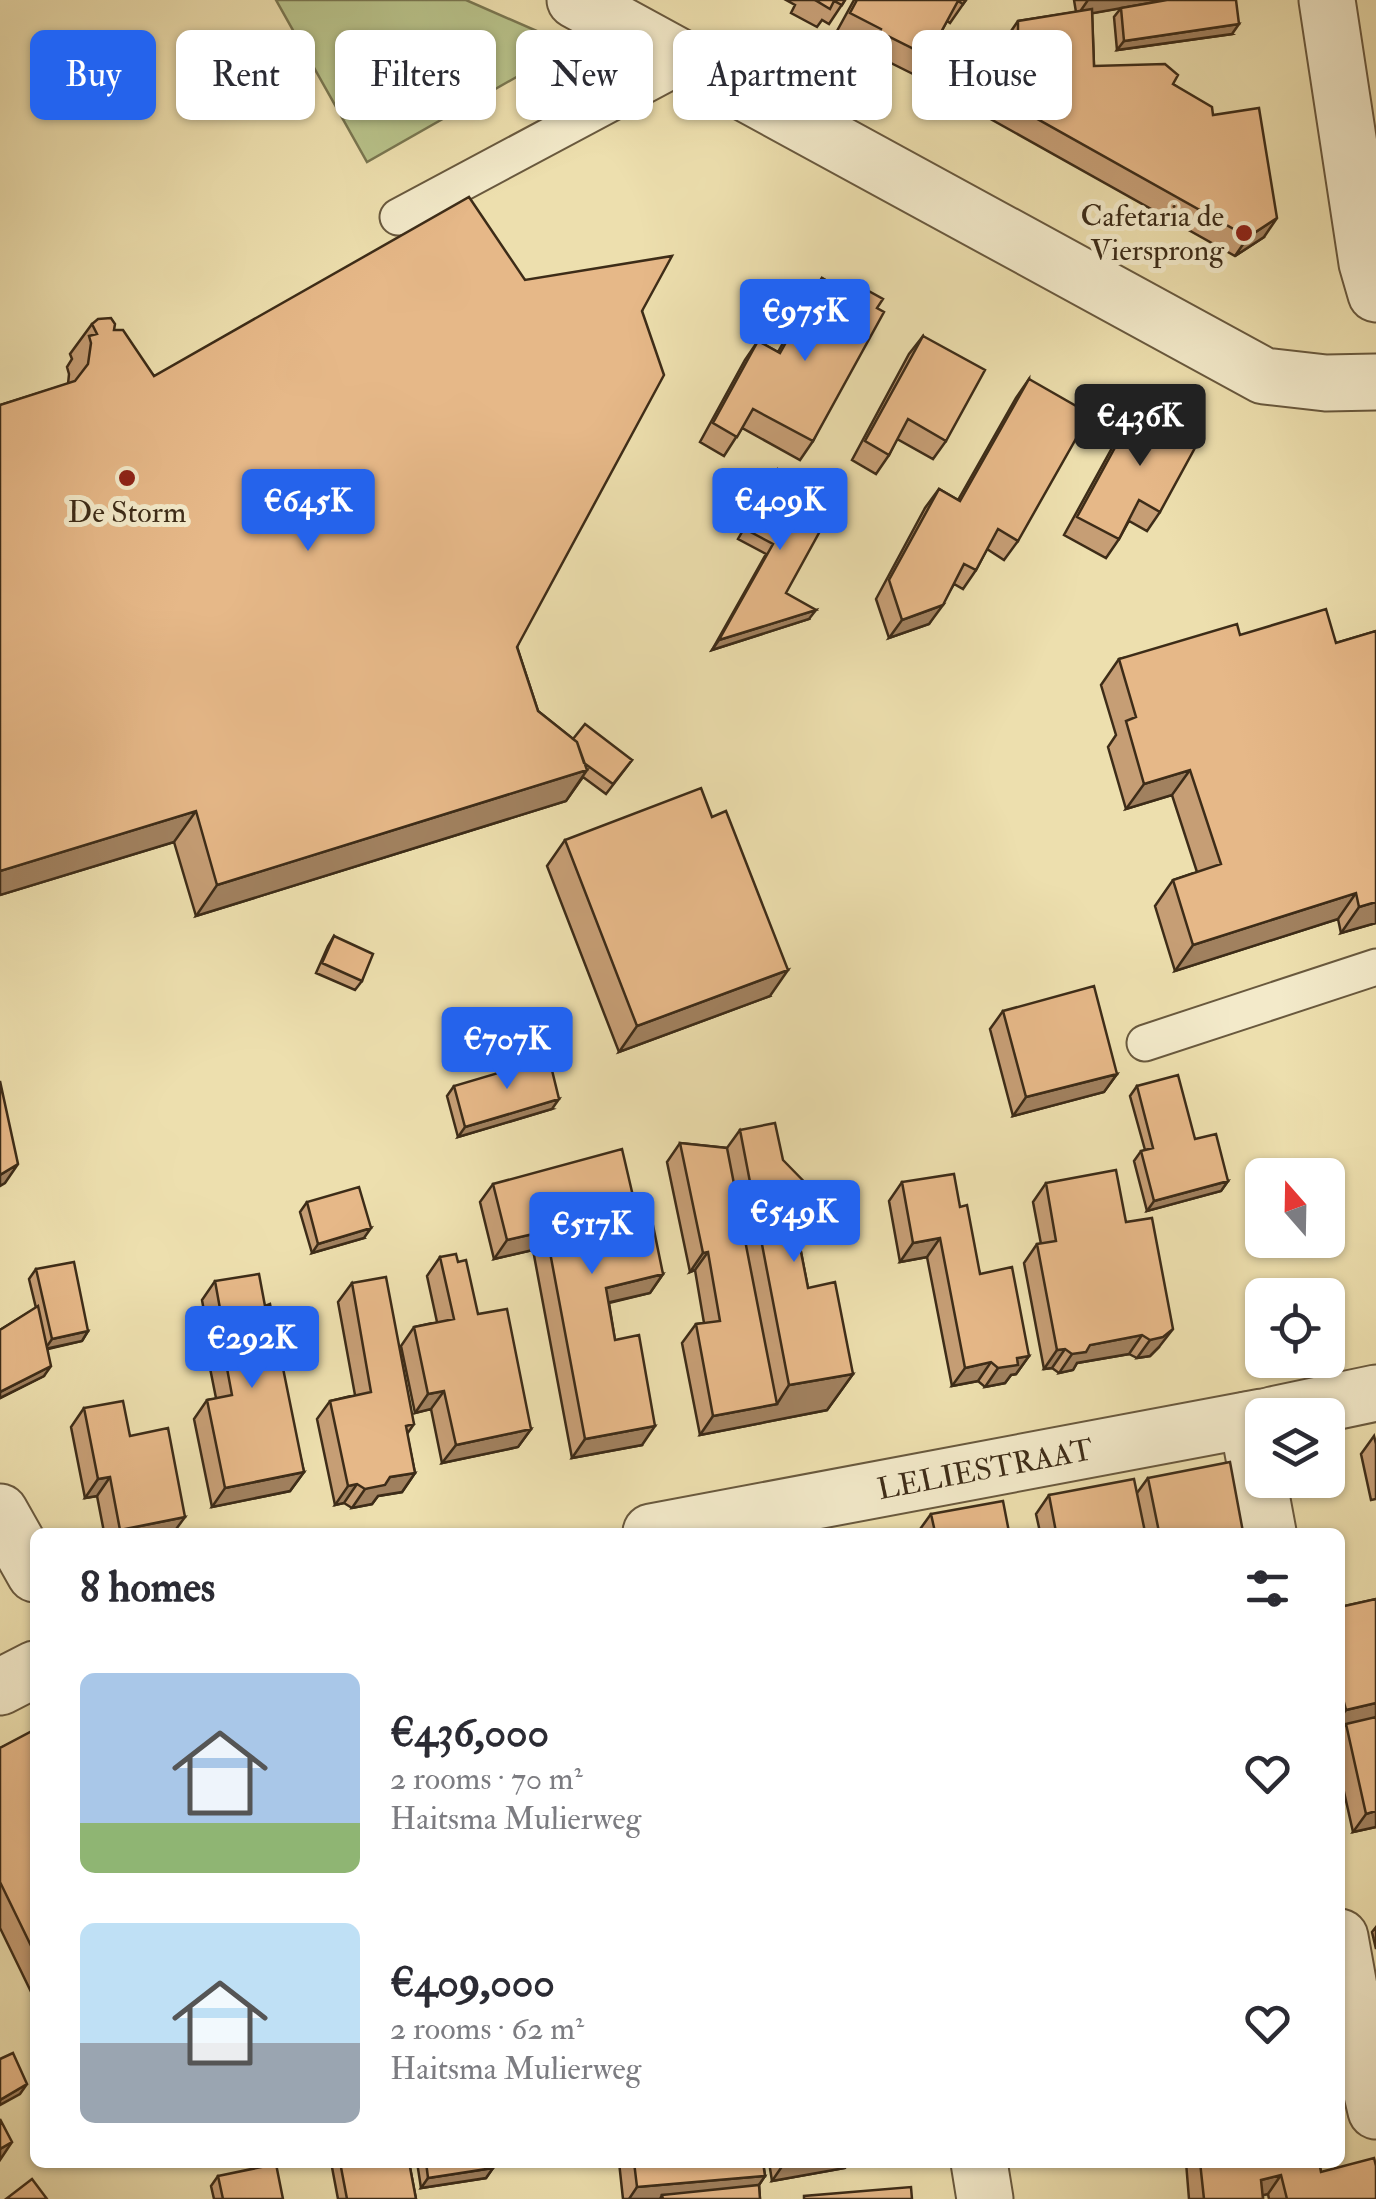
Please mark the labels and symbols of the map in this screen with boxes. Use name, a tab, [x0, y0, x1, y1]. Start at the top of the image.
place label: Cafetaria de Viersprong	[1081, 198, 1225, 269]
marker: Cafetaria de Viersprong	[1233, 222, 1255, 244]
pin: €975K	[735, 279, 875, 364]
pin: €436K	[1070, 384, 1210, 469]
marker: De Storm	[116, 467, 138, 489]
pin: €409K	[710, 468, 850, 553]
pin: €645K	[238, 469, 378, 554]
place label: De Storm	[68, 494, 186, 531]
pin: €707K	[437, 1007, 577, 1092]
north arrow	[1245, 1158, 1345, 1258]
pin: €549K	[724, 1180, 864, 1265]
pin: €517K	[522, 1192, 662, 1277]
pin: €292K	[182, 1306, 322, 1391]
street label: LELIESTRAAT	[874, 1431, 1096, 1508]

